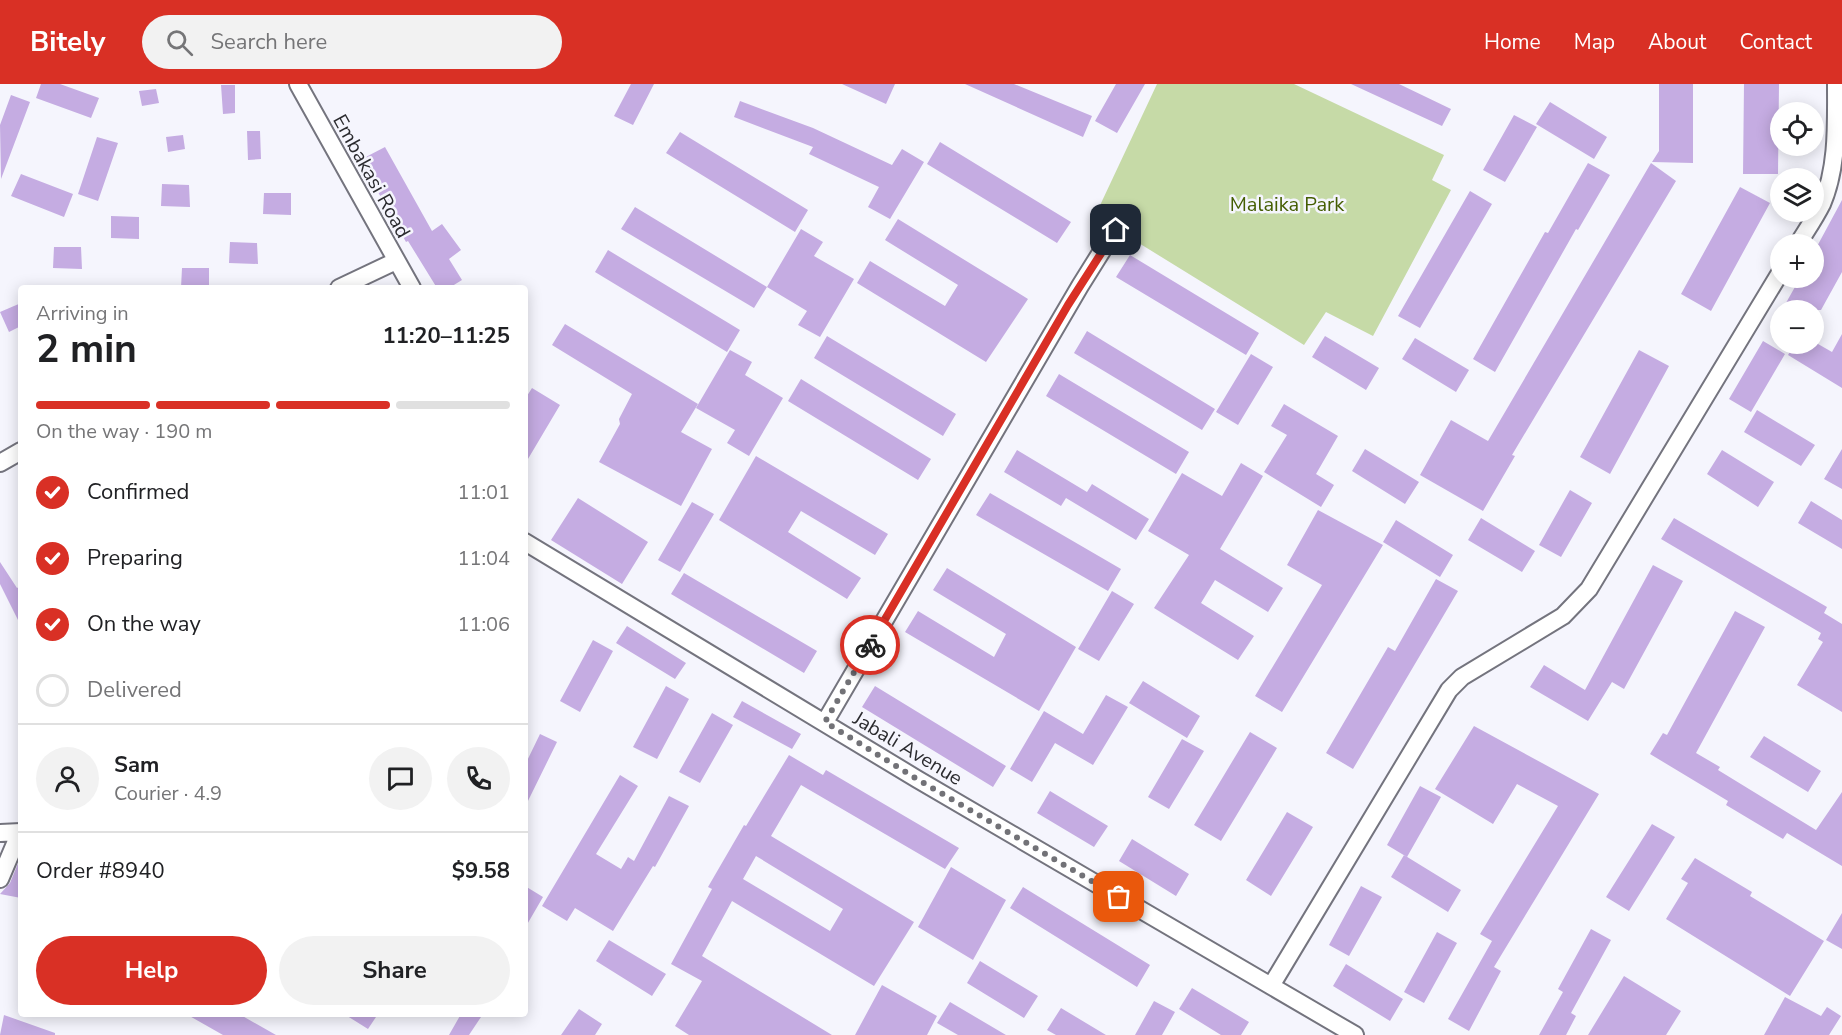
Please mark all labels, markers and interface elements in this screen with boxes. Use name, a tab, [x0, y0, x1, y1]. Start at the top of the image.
search box	[142, 15, 562, 69]
text: Bitely	[30, 23, 106, 61]
icon: search	[163, 26, 196, 59]
text: Search here	[211, 27, 327, 57]
text: Home	[1484, 28, 1541, 56]
text: Map	[1574, 28, 1615, 56]
text: About	[1648, 28, 1706, 56]
text: Contact	[1739, 28, 1812, 56]
map controls	[1770, 102, 1824, 354]
button: locate	[1770, 102, 1824, 156]
street label: Embakasi Road	[326, 110, 417, 243]
button: layers	[1770, 168, 1824, 222]
park label: Malaika Park	[1230, 191, 1345, 218]
pin	[1090, 204, 1141, 255]
icon: home	[1099, 213, 1132, 246]
button: +	[1770, 234, 1824, 288]
text: Arriving in	[36, 300, 129, 327]
button: −	[1770, 300, 1824, 354]
text: 11:20–11:25	[382, 321, 510, 351]
text: 2 min	[36, 323, 137, 376]
text: On the way · 190 m	[36, 418, 212, 445]
icon: check	[36, 476, 69, 509]
text: Confirmed	[87, 477, 189, 507]
text: 11:01	[457, 479, 510, 506]
icon: check	[36, 542, 69, 575]
text: Preparing	[87, 543, 183, 573]
text: 11:04	[457, 545, 510, 572]
icon: check	[36, 608, 69, 641]
text: On the way	[87, 609, 201, 639]
text: 11:06	[457, 611, 510, 638]
courier	[840, 615, 900, 675]
icon: bike	[854, 629, 887, 662]
text: Delivered	[87, 675, 182, 705]
street label: Jabali Avenue	[847, 705, 967, 792]
button: person	[36, 747, 99, 810]
button: chat	[369, 747, 432, 810]
button: phone	[447, 747, 510, 810]
text: Sam	[114, 750, 159, 780]
text: Courier · 4.9	[114, 780, 222, 807]
text: Order #8940	[36, 856, 165, 886]
text: $9.58	[452, 856, 510, 886]
pin	[1093, 871, 1144, 922]
icon: bag	[1102, 880, 1135, 913]
button: Help	[36, 936, 267, 1005]
button: Share	[279, 936, 510, 1005]

